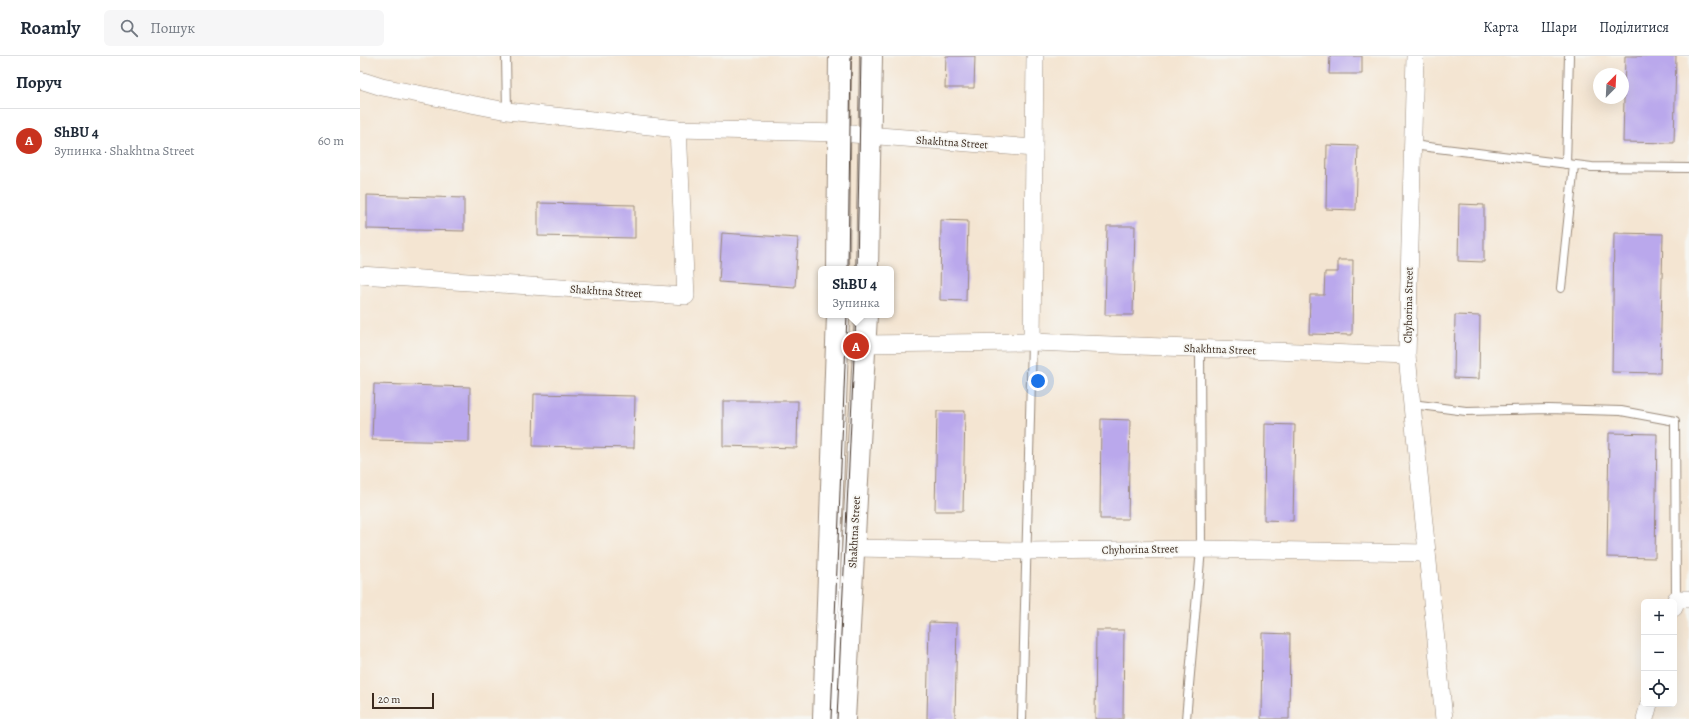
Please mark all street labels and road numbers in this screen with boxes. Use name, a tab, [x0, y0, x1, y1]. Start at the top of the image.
street label: Shakhtna Street	[915, 133, 989, 153]
street label: Chyhorina Street	[1400, 266, 1417, 343]
street label: Shakhtna Street	[569, 282, 643, 302]
street label: Shakhtna Street	[1184, 341, 1257, 358]
street label: Shakhtna Street	[845, 495, 864, 568]
street label: Chyhorina Street	[1102, 541, 1179, 558]

